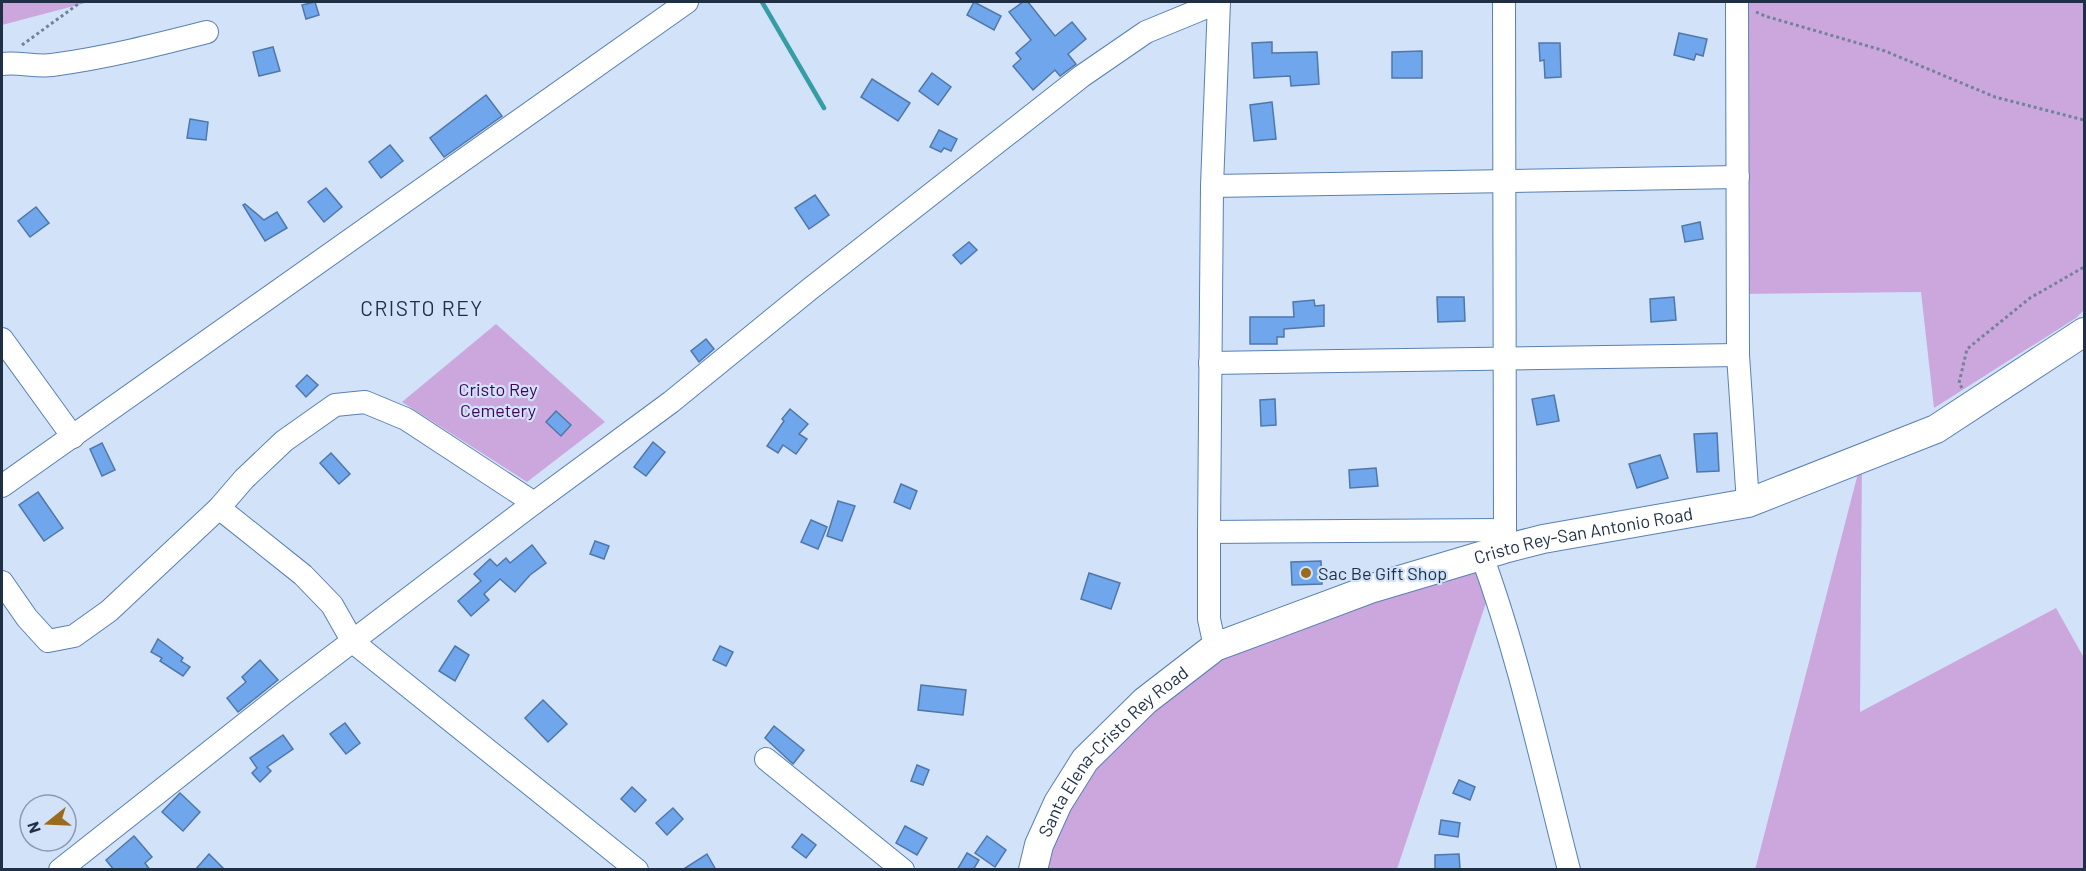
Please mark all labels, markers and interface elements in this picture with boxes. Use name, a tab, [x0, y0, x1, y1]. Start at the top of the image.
district label: CRISTO REY	[360, 295, 484, 320]
park label: Cristo Rey Cemetery	[458, 378, 538, 421]
street label: Cristo Rey-San Antonio Road	[1471, 502, 1694, 568]
place label: Sac Be Gift Shop	[1318, 562, 1447, 584]
marker: Sac Be Gift Shop	[1299, 566, 1313, 580]
street label: Santa Elena-Cristo Rey Road	[1033, 661, 1192, 840]
north arrow	[18, 793, 78, 853]
text: N	[23, 820, 44, 836]

